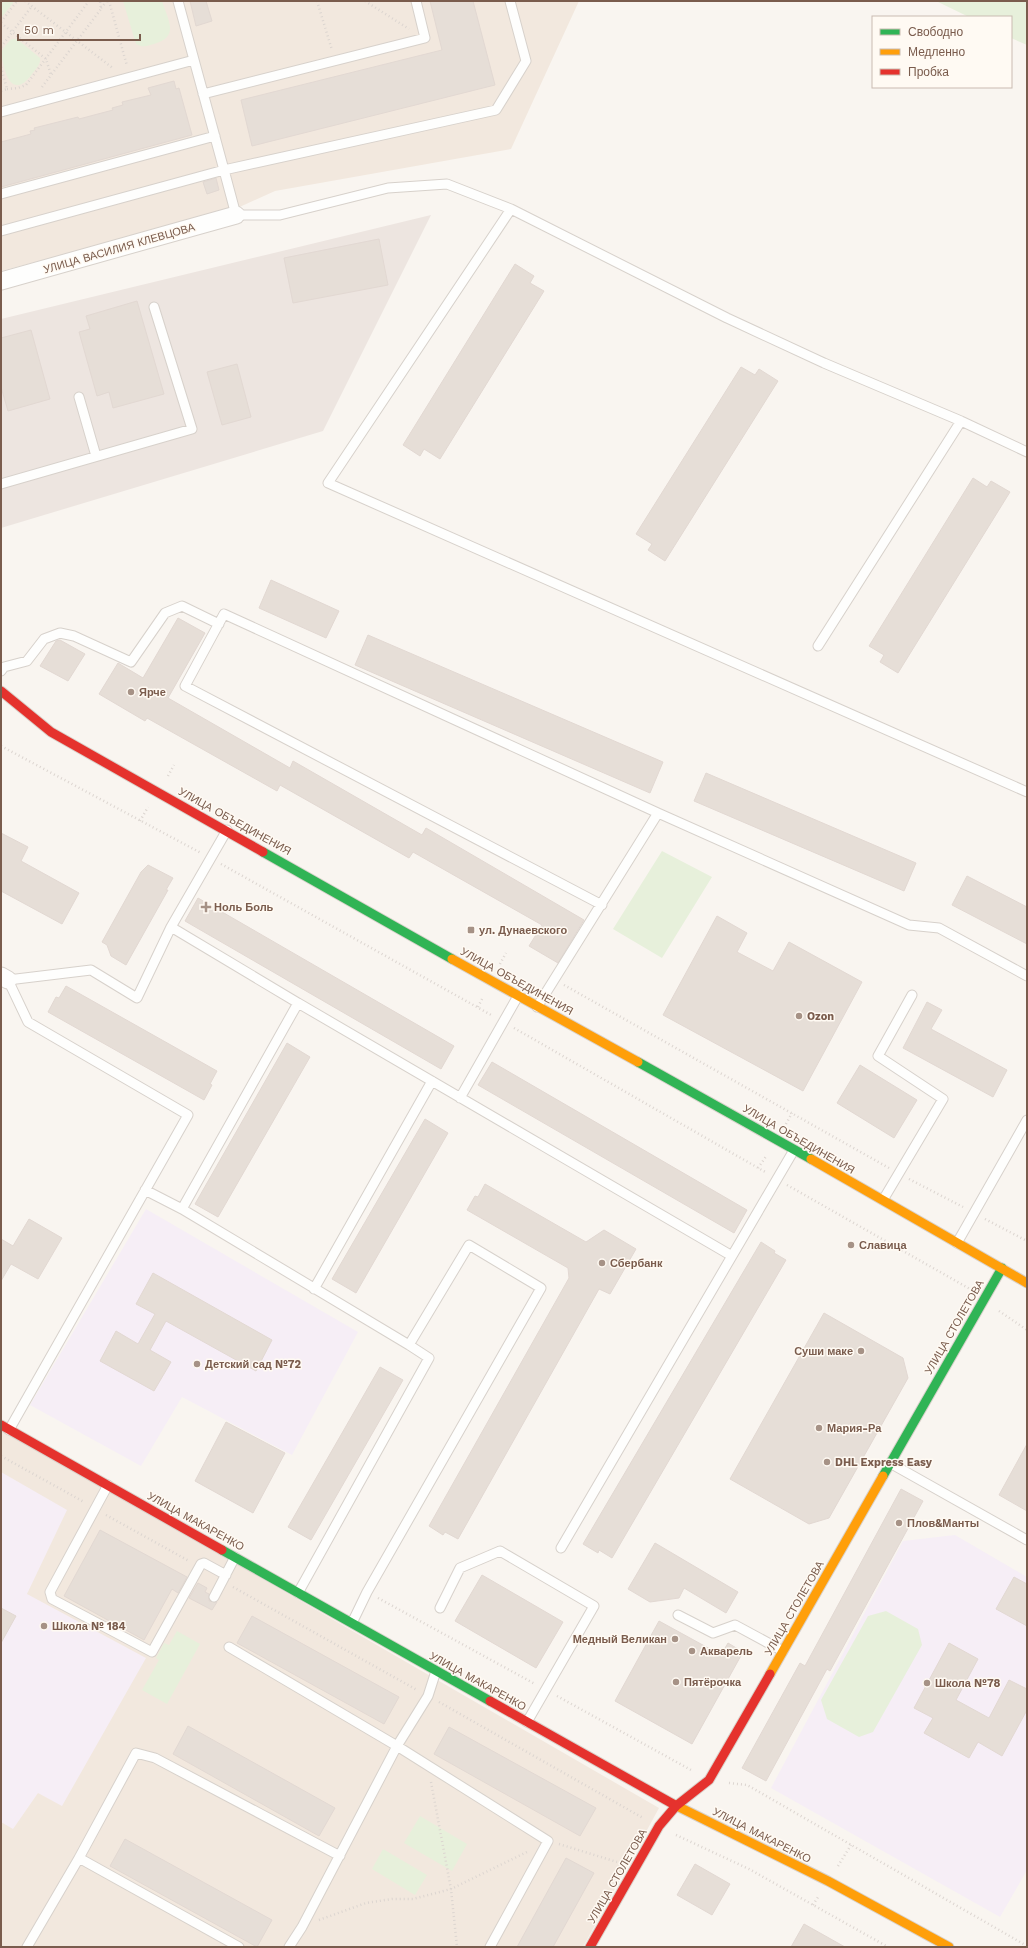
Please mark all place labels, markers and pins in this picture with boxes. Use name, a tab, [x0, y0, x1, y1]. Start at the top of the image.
place label: Ярче	[139, 686, 166, 699]
marker: Ярче	[126, 687, 136, 697]
place label: Ноль Боль	[214, 901, 274, 914]
marker: Ноль Боль	[201, 902, 211, 912]
place label: ул. Дунаевского	[479, 924, 567, 937]
marker: ул. Дунаевского	[466, 925, 476, 935]
place label: Ozon	[807, 1010, 834, 1023]
marker: Ozon	[794, 1011, 804, 1021]
place label: Славица	[859, 1239, 907, 1252]
marker: Славица	[846, 1240, 856, 1250]
place label: Сбербанк	[610, 1257, 663, 1270]
marker: Сбербанк	[597, 1258, 607, 1268]
place label: Суши маке	[794, 1345, 853, 1358]
marker: Суши маке	[856, 1346, 866, 1356]
place label: Детский сад №72	[205, 1358, 301, 1371]
marker: Детский сад №72	[192, 1359, 202, 1369]
place label: Мария-Ра	[827, 1422, 882, 1435]
marker: Мария-Ра	[814, 1423, 824, 1433]
place label: DHL Express Easy	[835, 1456, 933, 1469]
marker: DHL Express Easy	[822, 1457, 832, 1467]
place label: Плов&Манты	[907, 1517, 979, 1530]
marker: Плов&Манты	[894, 1518, 904, 1528]
place label: Школа № 184	[52, 1620, 126, 1633]
marker: Школа № 184	[39, 1621, 49, 1631]
place label: Медный Великан	[573, 1633, 667, 1646]
marker: Медный Великан	[670, 1634, 680, 1644]
place label: Акварель	[700, 1645, 753, 1658]
marker: Акварель	[687, 1646, 697, 1656]
place label: Пятёрочка	[684, 1676, 742, 1689]
marker: Пятёрочка	[671, 1677, 681, 1687]
place label: Школа №78	[935, 1677, 1000, 1690]
marker: Школа №78	[922, 1678, 932, 1688]

